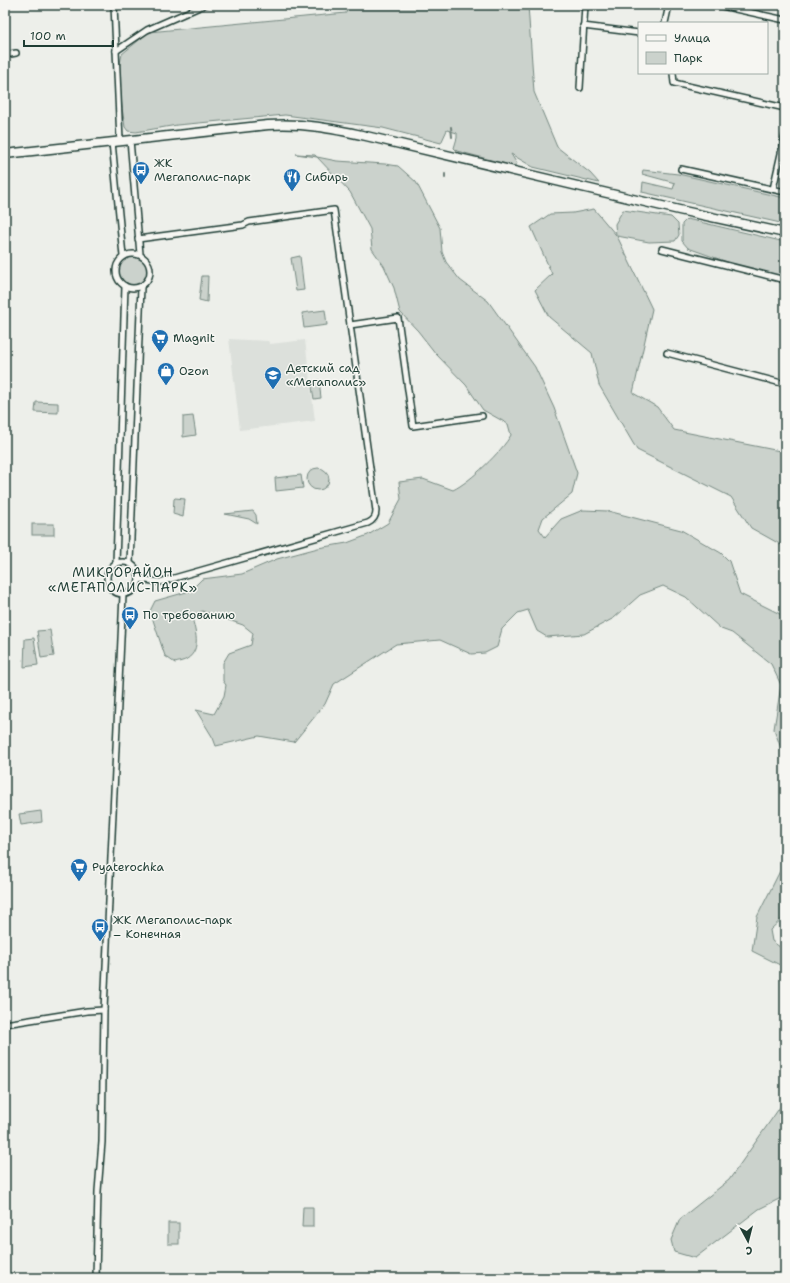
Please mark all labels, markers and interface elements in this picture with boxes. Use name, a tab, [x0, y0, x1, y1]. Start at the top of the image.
scale bar	[24, 22, 113, 48]
legend	[638, 22, 768, 74]
text: 100 m	[30, 28, 66, 44]
text: Улица	[674, 30, 711, 46]
text: Парк	[674, 50, 703, 66]
place label: ЖК Мегаполис-парк	[154, 155, 251, 185]
bus stop icon: ЖК Мегаполис-парк	[131, 160, 151, 185]
restaurant icon: Сибирь	[282, 167, 302, 192]
place label: Сибирь	[305, 169, 348, 185]
supermarket icon: Magnit	[150, 328, 170, 353]
place label: Magnit	[173, 330, 215, 346]
place label: Детский сад «Мегаполис»	[286, 360, 366, 390]
shop icon: Ozon	[156, 361, 176, 386]
place label: Ozon	[179, 363, 209, 379]
school or university icon: Детский сад «Мегаполис»	[263, 365, 283, 390]
district label: МИКРОРАЙОН «МЕГАПОЛИС-ПАРК»	[48, 563, 198, 596]
bus stop icon: По требованию	[120, 605, 140, 630]
place label: По требованию	[143, 607, 235, 623]
supermarket icon: Pyaterochka	[69, 857, 89, 882]
place label: Pyaterochka	[92, 859, 164, 875]
place label: ЖК Мегаполис-парк – Конечная	[113, 912, 233, 942]
bus stop icon: ЖК Мегаполис-парк – Конечная	[90, 917, 110, 942]
north arrow	[728, 1221, 768, 1261]
text: С	[745, 1243, 753, 1258]

